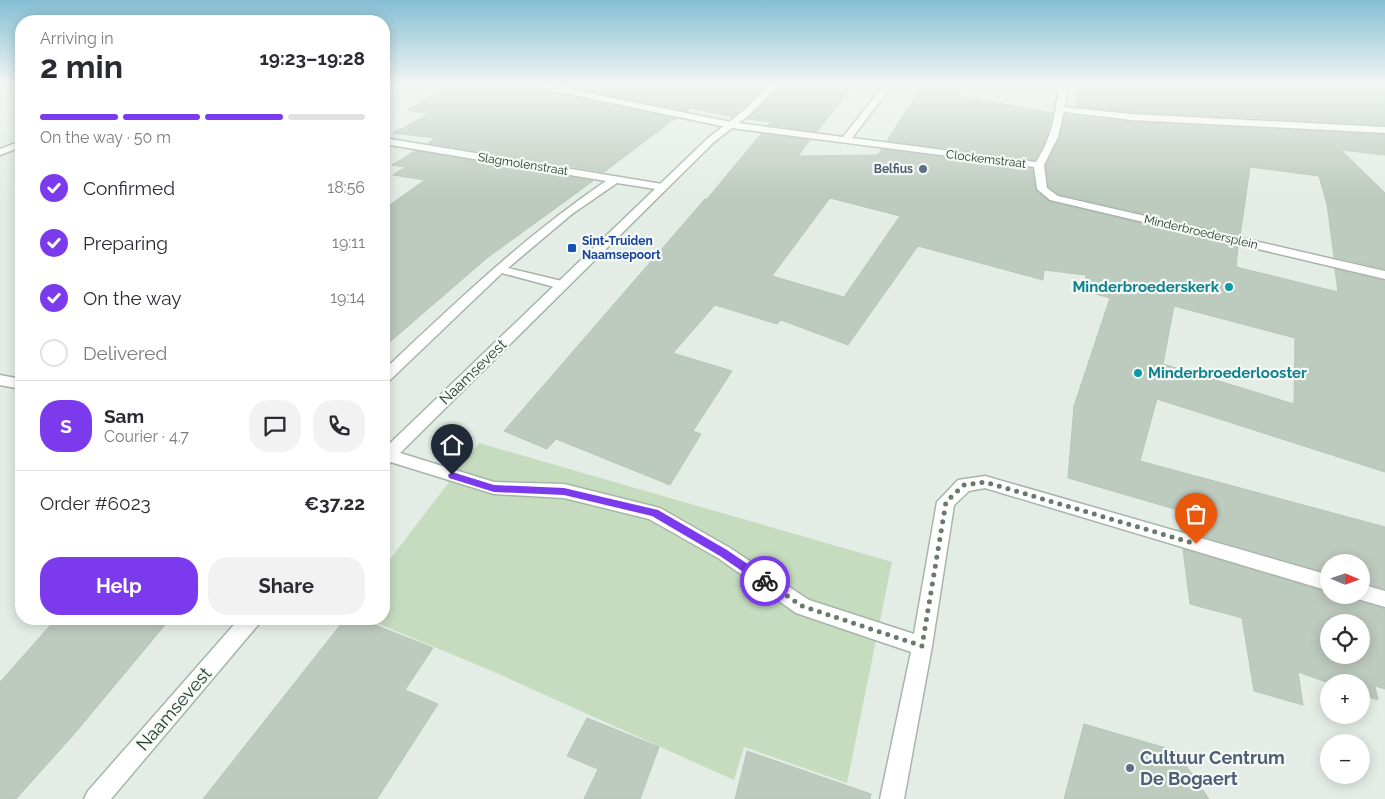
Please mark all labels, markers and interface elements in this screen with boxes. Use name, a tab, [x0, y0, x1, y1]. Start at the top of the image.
text: Arriving in	[40, 29, 114, 48]
text: 19:23–19:28	[259, 47, 365, 69]
text: 2 min	[40, 48, 123, 85]
text: On the way · 50 m	[40, 128, 171, 147]
street label: Clockemstraat	[945, 147, 1027, 171]
street label: Slagmolenstraat	[477, 150, 569, 178]
place label: Belfius	[874, 162, 913, 176]
marker: Belfius	[917, 163, 929, 175]
icon: check	[40, 174, 68, 202]
text: Confirmed	[83, 177, 175, 199]
text: 18:56	[327, 178, 365, 197]
street label: Minderbroedersplein	[1143, 212, 1259, 252]
icon: check	[40, 229, 68, 257]
text: Preparing	[83, 232, 168, 254]
text: 19:11	[332, 233, 365, 252]
place label: Sint-Truiden Naamsepoort	[582, 234, 661, 262]
marker: Sint-Truiden Naamsepoort	[566, 242, 578, 254]
place label: Minderbroederskerk	[1072, 278, 1220, 296]
marker: Minderbroederskerk	[1223, 281, 1235, 293]
icon: check	[40, 284, 68, 312]
text: On the way	[83, 287, 182, 309]
text: 19:14	[330, 288, 365, 307]
street label: Naamsevest	[436, 336, 510, 408]
text: Delivered	[83, 342, 167, 364]
place label: Minderbroederlooster	[1148, 364, 1307, 382]
marker: Minderbroederlooster	[1132, 367, 1144, 379]
button: chat	[249, 400, 301, 452]
button: phone	[313, 400, 365, 452]
text: Sam	[104, 405, 144, 427]
text: S	[60, 415, 72, 437]
pin	[431, 424, 473, 475]
text: Courier · 4.7	[104, 427, 189, 446]
icon: home	[438, 431, 466, 459]
text: Order #6023	[40, 492, 151, 514]
text: €37.22	[304, 492, 365, 514]
pin	[1175, 493, 1217, 544]
icon: bag	[1182, 500, 1210, 528]
north arrow	[1320, 554, 1370, 604]
map controls	[1320, 554, 1370, 784]
courier	[740, 556, 790, 606]
button: Help	[40, 557, 198, 615]
button: Share	[208, 557, 365, 615]
icon: bike	[751, 567, 779, 595]
button: locate	[1320, 614, 1370, 664]
street label: Naamsevest	[132, 663, 216, 755]
button: +	[1320, 674, 1370, 724]
button: −	[1320, 734, 1370, 784]
place label: Cultuur Centrum De Bogaert	[1140, 747, 1285, 789]
marker: Cultuur Centrum De Bogaert	[1124, 762, 1136, 774]

